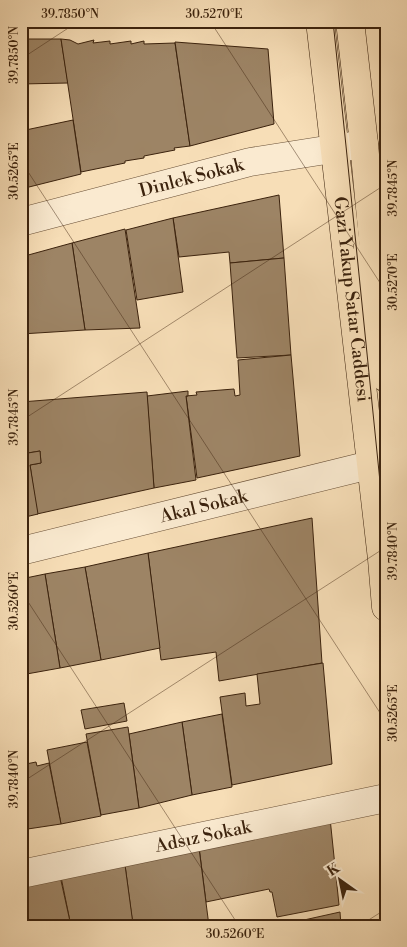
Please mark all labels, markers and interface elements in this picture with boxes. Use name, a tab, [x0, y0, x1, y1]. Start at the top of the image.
text: 39.7850°N	[41, 7, 99, 22]
text: 30.5270°E	[185, 7, 243, 22]
text: 39.7850°N	[7, 26, 22, 84]
text: 30.5265°E	[7, 142, 22, 200]
street label: Dinlek Sokak	[136, 152, 248, 202]
text: 39.7845°N	[386, 159, 401, 217]
street label: Gazi Yakup Satar Caddesi	[329, 195, 375, 403]
text: 30.5270°E	[386, 253, 401, 311]
text: 39.7845°N	[7, 388, 22, 446]
street label: Akal Sokak	[156, 484, 251, 528]
text: 39.7840°N	[386, 522, 401, 580]
text: 30.5260°E	[7, 572, 22, 630]
text: 30.5265°E	[386, 684, 401, 742]
text: 39.7840°N	[7, 750, 22, 808]
street label: Adsız Sokak	[152, 815, 255, 857]
north arrow	[314, 854, 364, 904]
text: K	[324, 859, 344, 881]
text: 30.5260°E	[206, 927, 264, 942]

